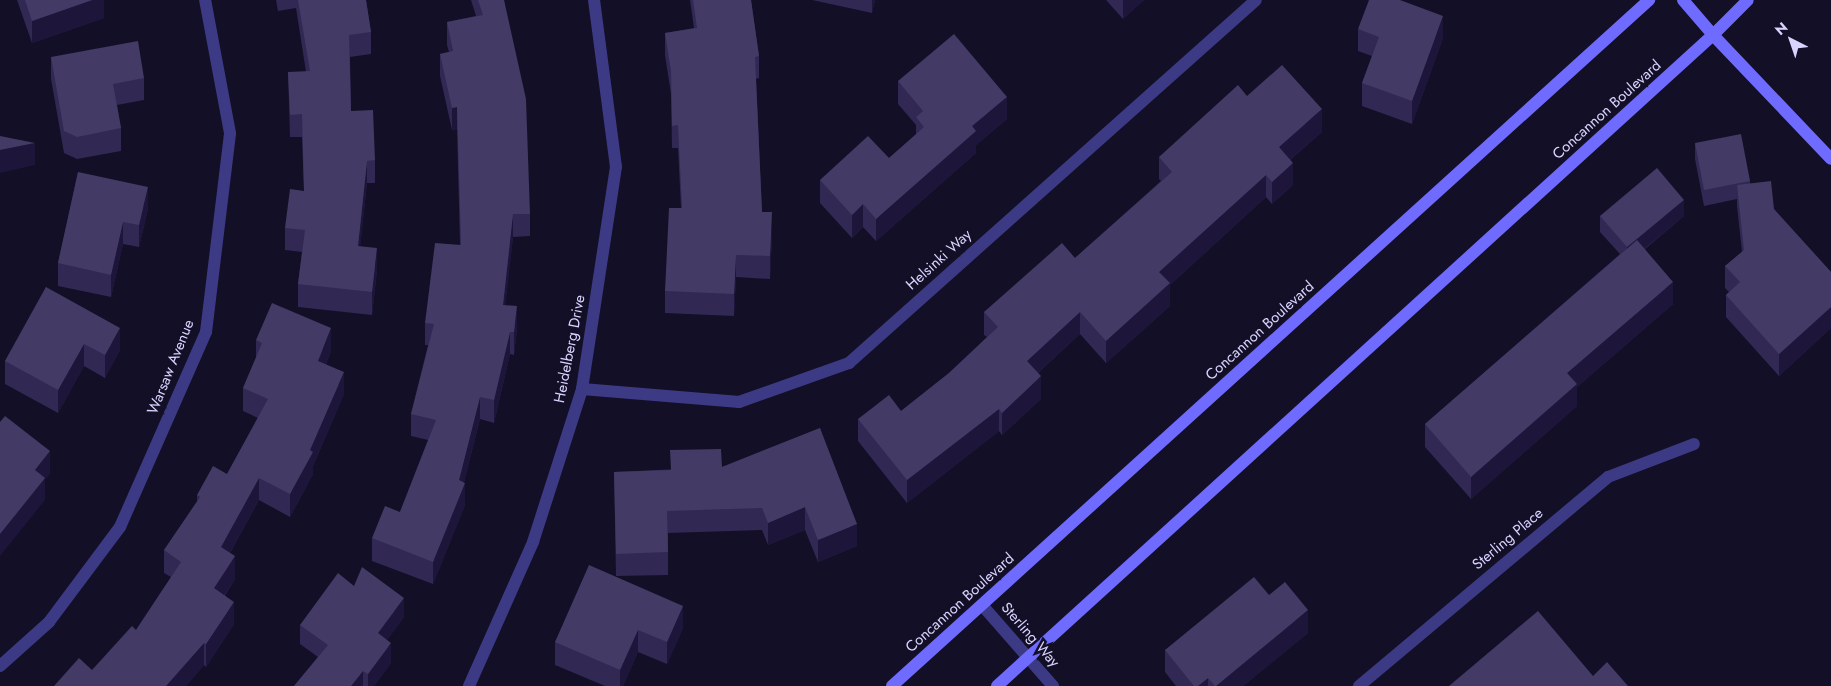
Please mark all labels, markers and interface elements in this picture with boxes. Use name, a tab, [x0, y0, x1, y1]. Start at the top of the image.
north arrow	[1766, 15, 1816, 65]
text: N	[1770, 17, 1792, 40]
street label: Concannon Boulevard	[1549, 56, 1665, 164]
street label: Helsinki Way	[903, 226, 975, 294]
street label: Concannon Boulevard	[1202, 277, 1318, 385]
street label: Heidelberg Drive	[551, 293, 589, 405]
street label: Warsaw Avenue	[144, 317, 198, 417]
street label: Sterling Place	[1469, 504, 1547, 574]
street label: Concannon Boulevard	[902, 549, 1018, 657]
street label: Sterling Way	[997, 599, 1063, 671]

